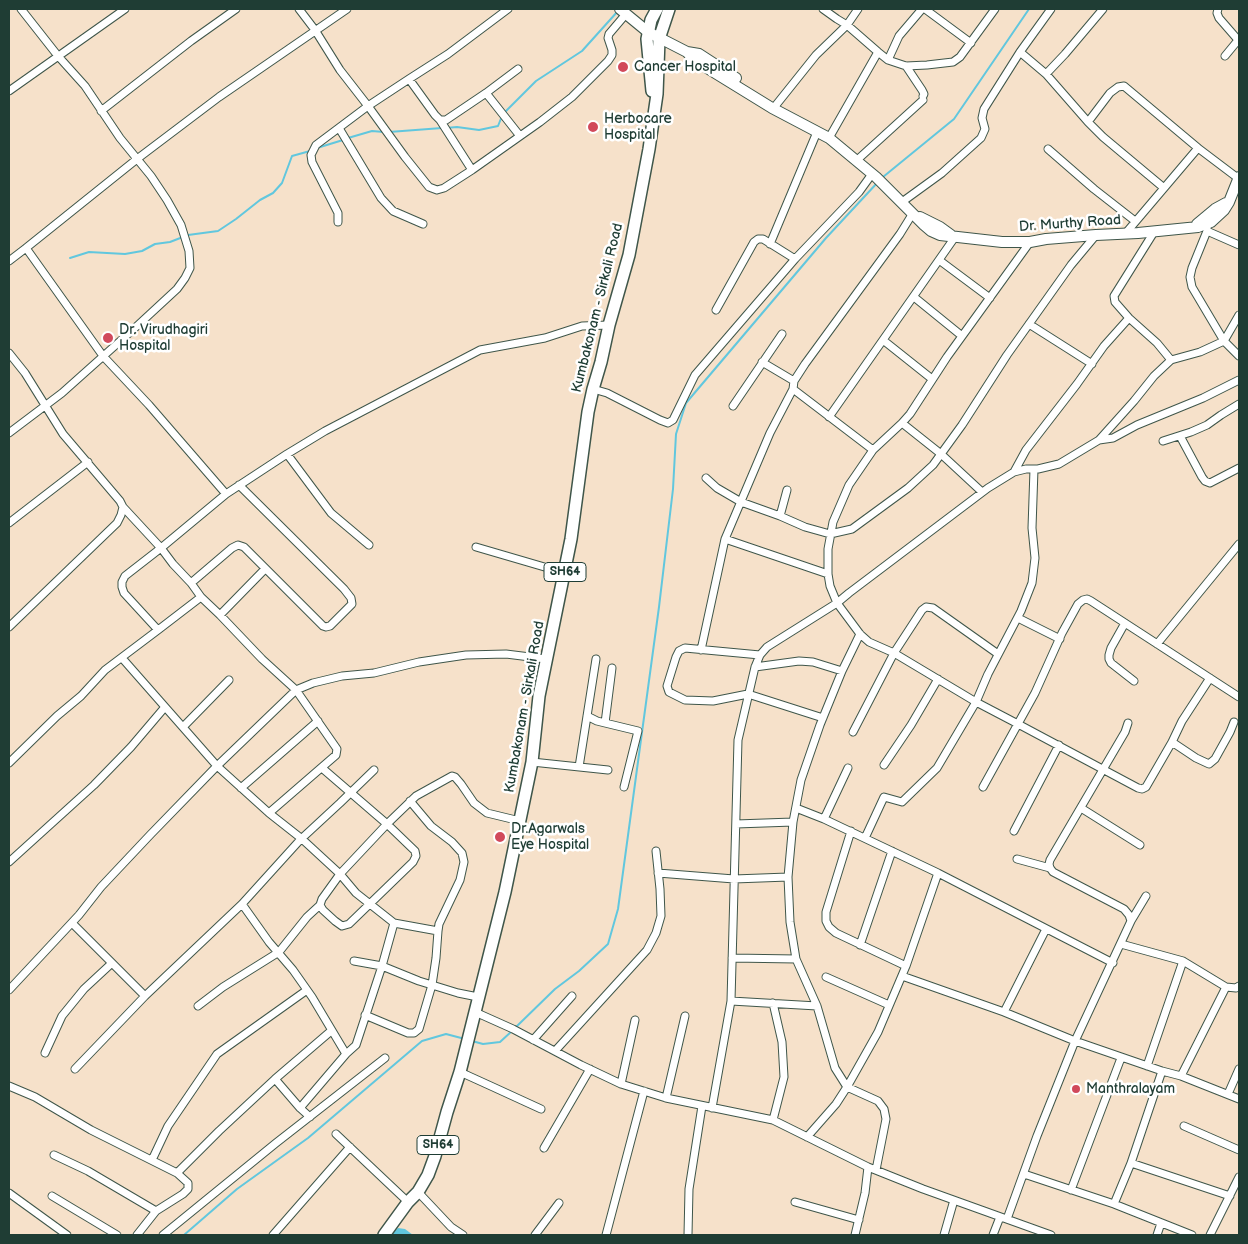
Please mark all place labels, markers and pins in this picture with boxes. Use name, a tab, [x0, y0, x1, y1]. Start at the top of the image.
place label: Cancer Hospital	[634, 59, 736, 75]
marker: Cancer Hospital	[616, 60, 630, 74]
place label: Herbocare Hospital	[604, 111, 672, 144]
marker: Herbocare Hospital	[586, 120, 600, 134]
place label: Dr. Virudhagiri Hospital	[119, 322, 208, 354]
marker: Dr. Virudhagiri Hospital	[101, 331, 115, 345]
place label: Dr.Agarwals Eye Hospital	[511, 821, 589, 854]
marker: Dr.Agarwals Eye Hospital	[493, 830, 507, 844]
place label: Manthralayam	[1086, 1081, 1175, 1097]
marker: Manthralayam	[1070, 1083, 1082, 1095]

